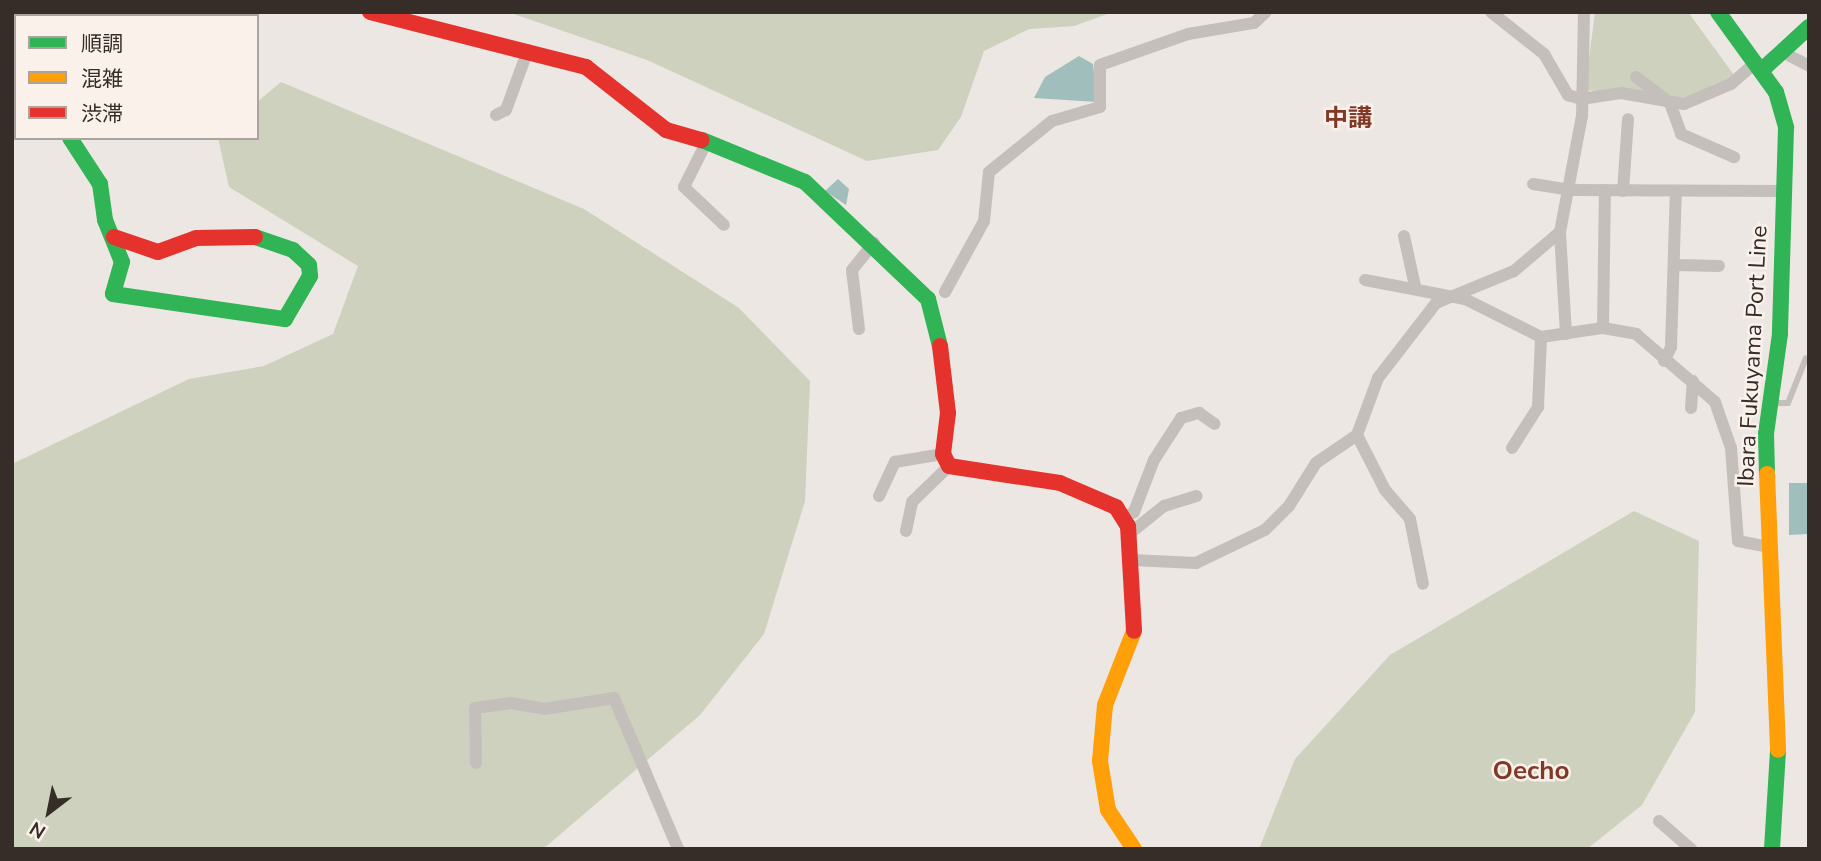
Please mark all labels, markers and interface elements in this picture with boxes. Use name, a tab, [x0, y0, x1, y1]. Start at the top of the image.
legend	[14, 14, 259, 140]
text: 順調	[81, 30, 123, 58]
text: 混雑	[81, 65, 123, 93]
text: 渋滞	[81, 100, 123, 128]
district label: 中講	[1324, 105, 1372, 133]
street label: Ibara Fukuyama Port Line	[1732, 225, 1774, 487]
district label: Oecho	[1493, 755, 1569, 787]
north arrow	[14, 777, 84, 847]
text: N	[25, 815, 51, 845]

